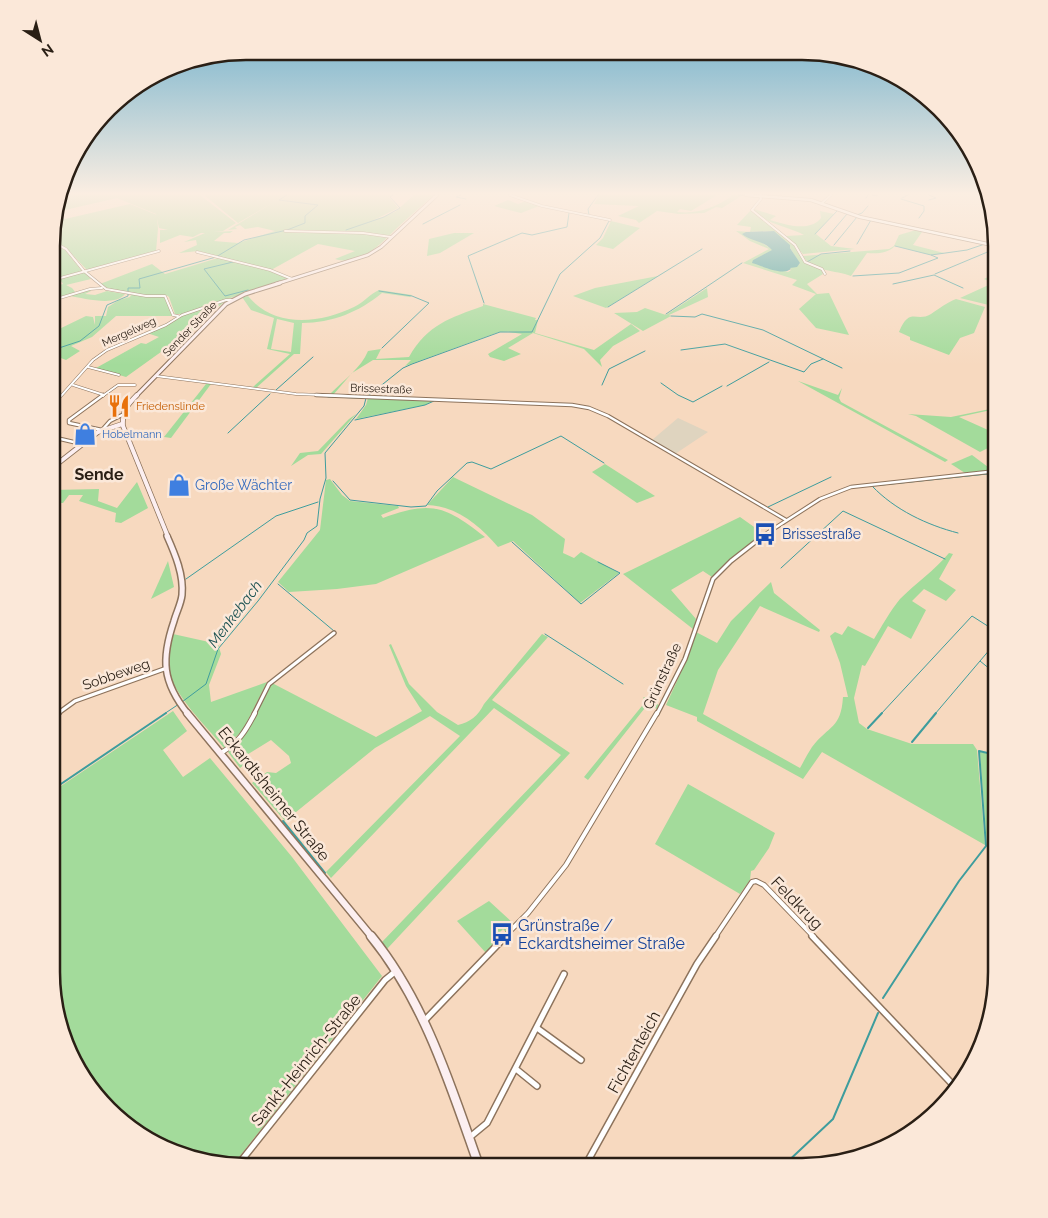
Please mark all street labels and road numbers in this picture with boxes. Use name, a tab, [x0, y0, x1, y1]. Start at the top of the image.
street label: Sender Straße	[160, 298, 220, 359]
street label: Mergelweg	[100, 314, 158, 350]
street label: Brissestraße	[350, 381, 413, 397]
street label: Grünstraße	[640, 640, 684, 712]
street label: Sobbeweg	[80, 655, 152, 693]
street label: Eckardtsheimer Straße	[214, 723, 334, 865]
street label: Feldkrug	[767, 873, 827, 933]
street label: Sankt-Heinrich-Straße	[247, 990, 365, 1130]
street label: Fichtenteich	[604, 1008, 664, 1096]

